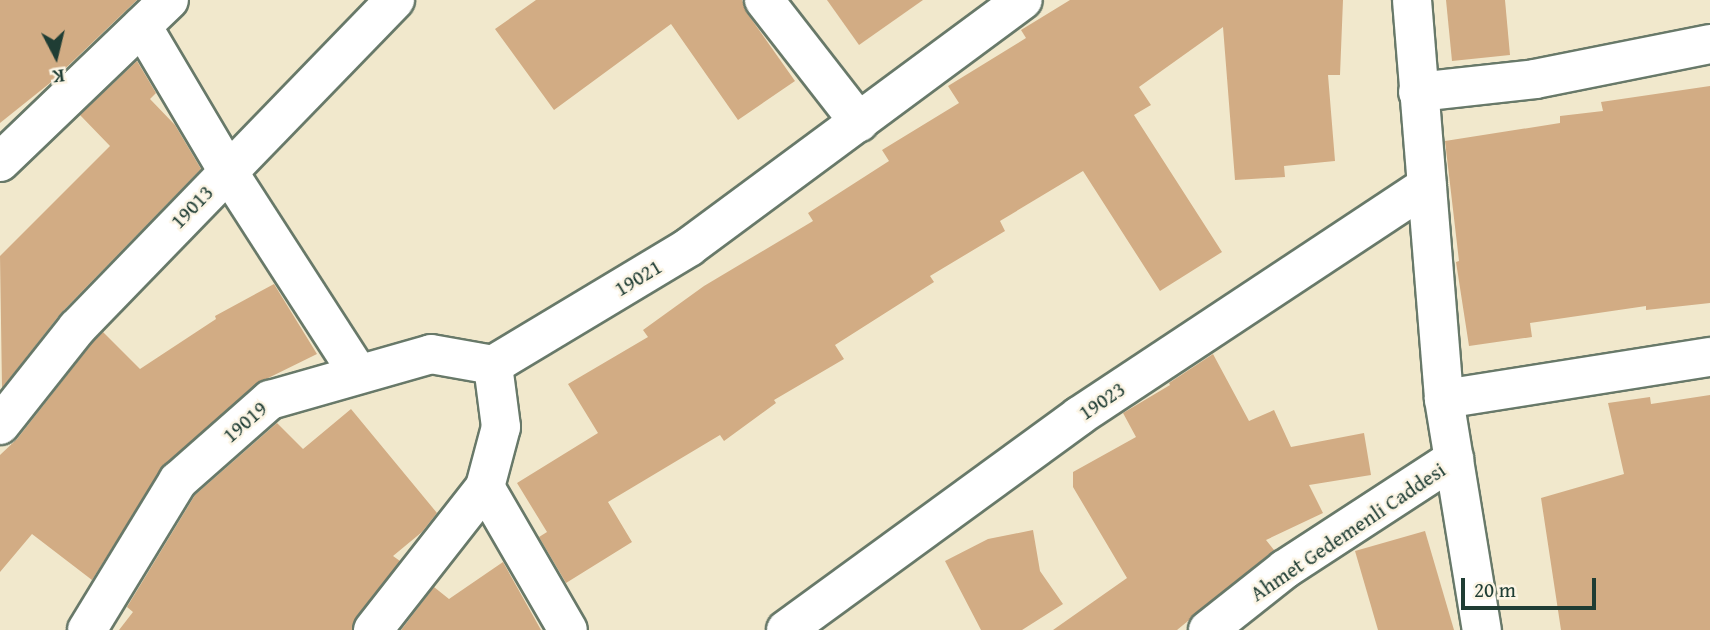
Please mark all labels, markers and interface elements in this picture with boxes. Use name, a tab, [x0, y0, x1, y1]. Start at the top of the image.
north arrow	[21, 21, 91, 91]
text: K	[51, 62, 66, 91]
street label: 19013	[165, 180, 219, 234]
street label: 19021	[610, 254, 666, 302]
street label: 19023	[1074, 376, 1130, 426]
street label: 19019	[218, 396, 272, 448]
street label: Ahmet Gedemenli Caddesi	[1246, 457, 1450, 607]
scale bar	[1465, 564, 1600, 608]
text: 20 m	[1474, 574, 1516, 605]

